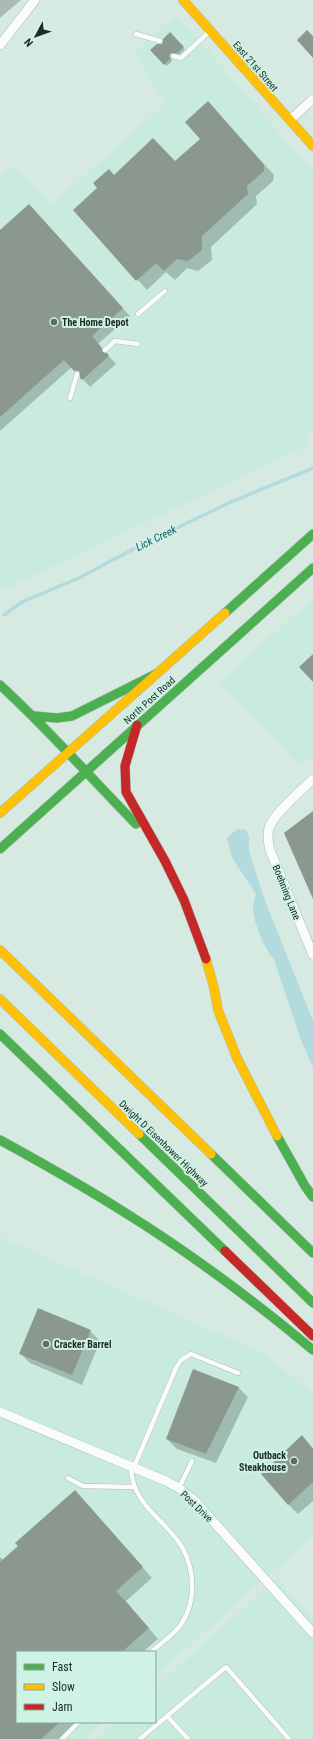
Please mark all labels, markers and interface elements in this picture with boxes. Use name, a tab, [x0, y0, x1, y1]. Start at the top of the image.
north arrow	[16, 16, 56, 56]
text: N	[22, 35, 36, 49]
street label: East 21st Street	[231, 39, 280, 94]
marker: The Home Depot	[49, 317, 59, 327]
place label: The Home Depot	[62, 317, 128, 328]
water label: Lick Creek	[134, 523, 179, 554]
street label: North Post Road	[122, 675, 177, 726]
street label: Boehning Lane	[271, 863, 303, 922]
street label: Dwight D Eisenhower Highway	[117, 1098, 210, 1189]
marker: Cracker Barrel	[41, 1339, 51, 1349]
place label: Cracker Barrel	[54, 1339, 111, 1350]
place label: Outback Steakhouse	[239, 1450, 286, 1473]
marker: Outback Steakhouse	[289, 1456, 299, 1466]
street label: Post Drive	[178, 1488, 215, 1525]
legend	[16, 1651, 156, 1723]
text: Fast	[52, 1660, 73, 1674]
text: Slow	[52, 1680, 75, 1694]
text: Jam	[52, 1700, 73, 1714]

